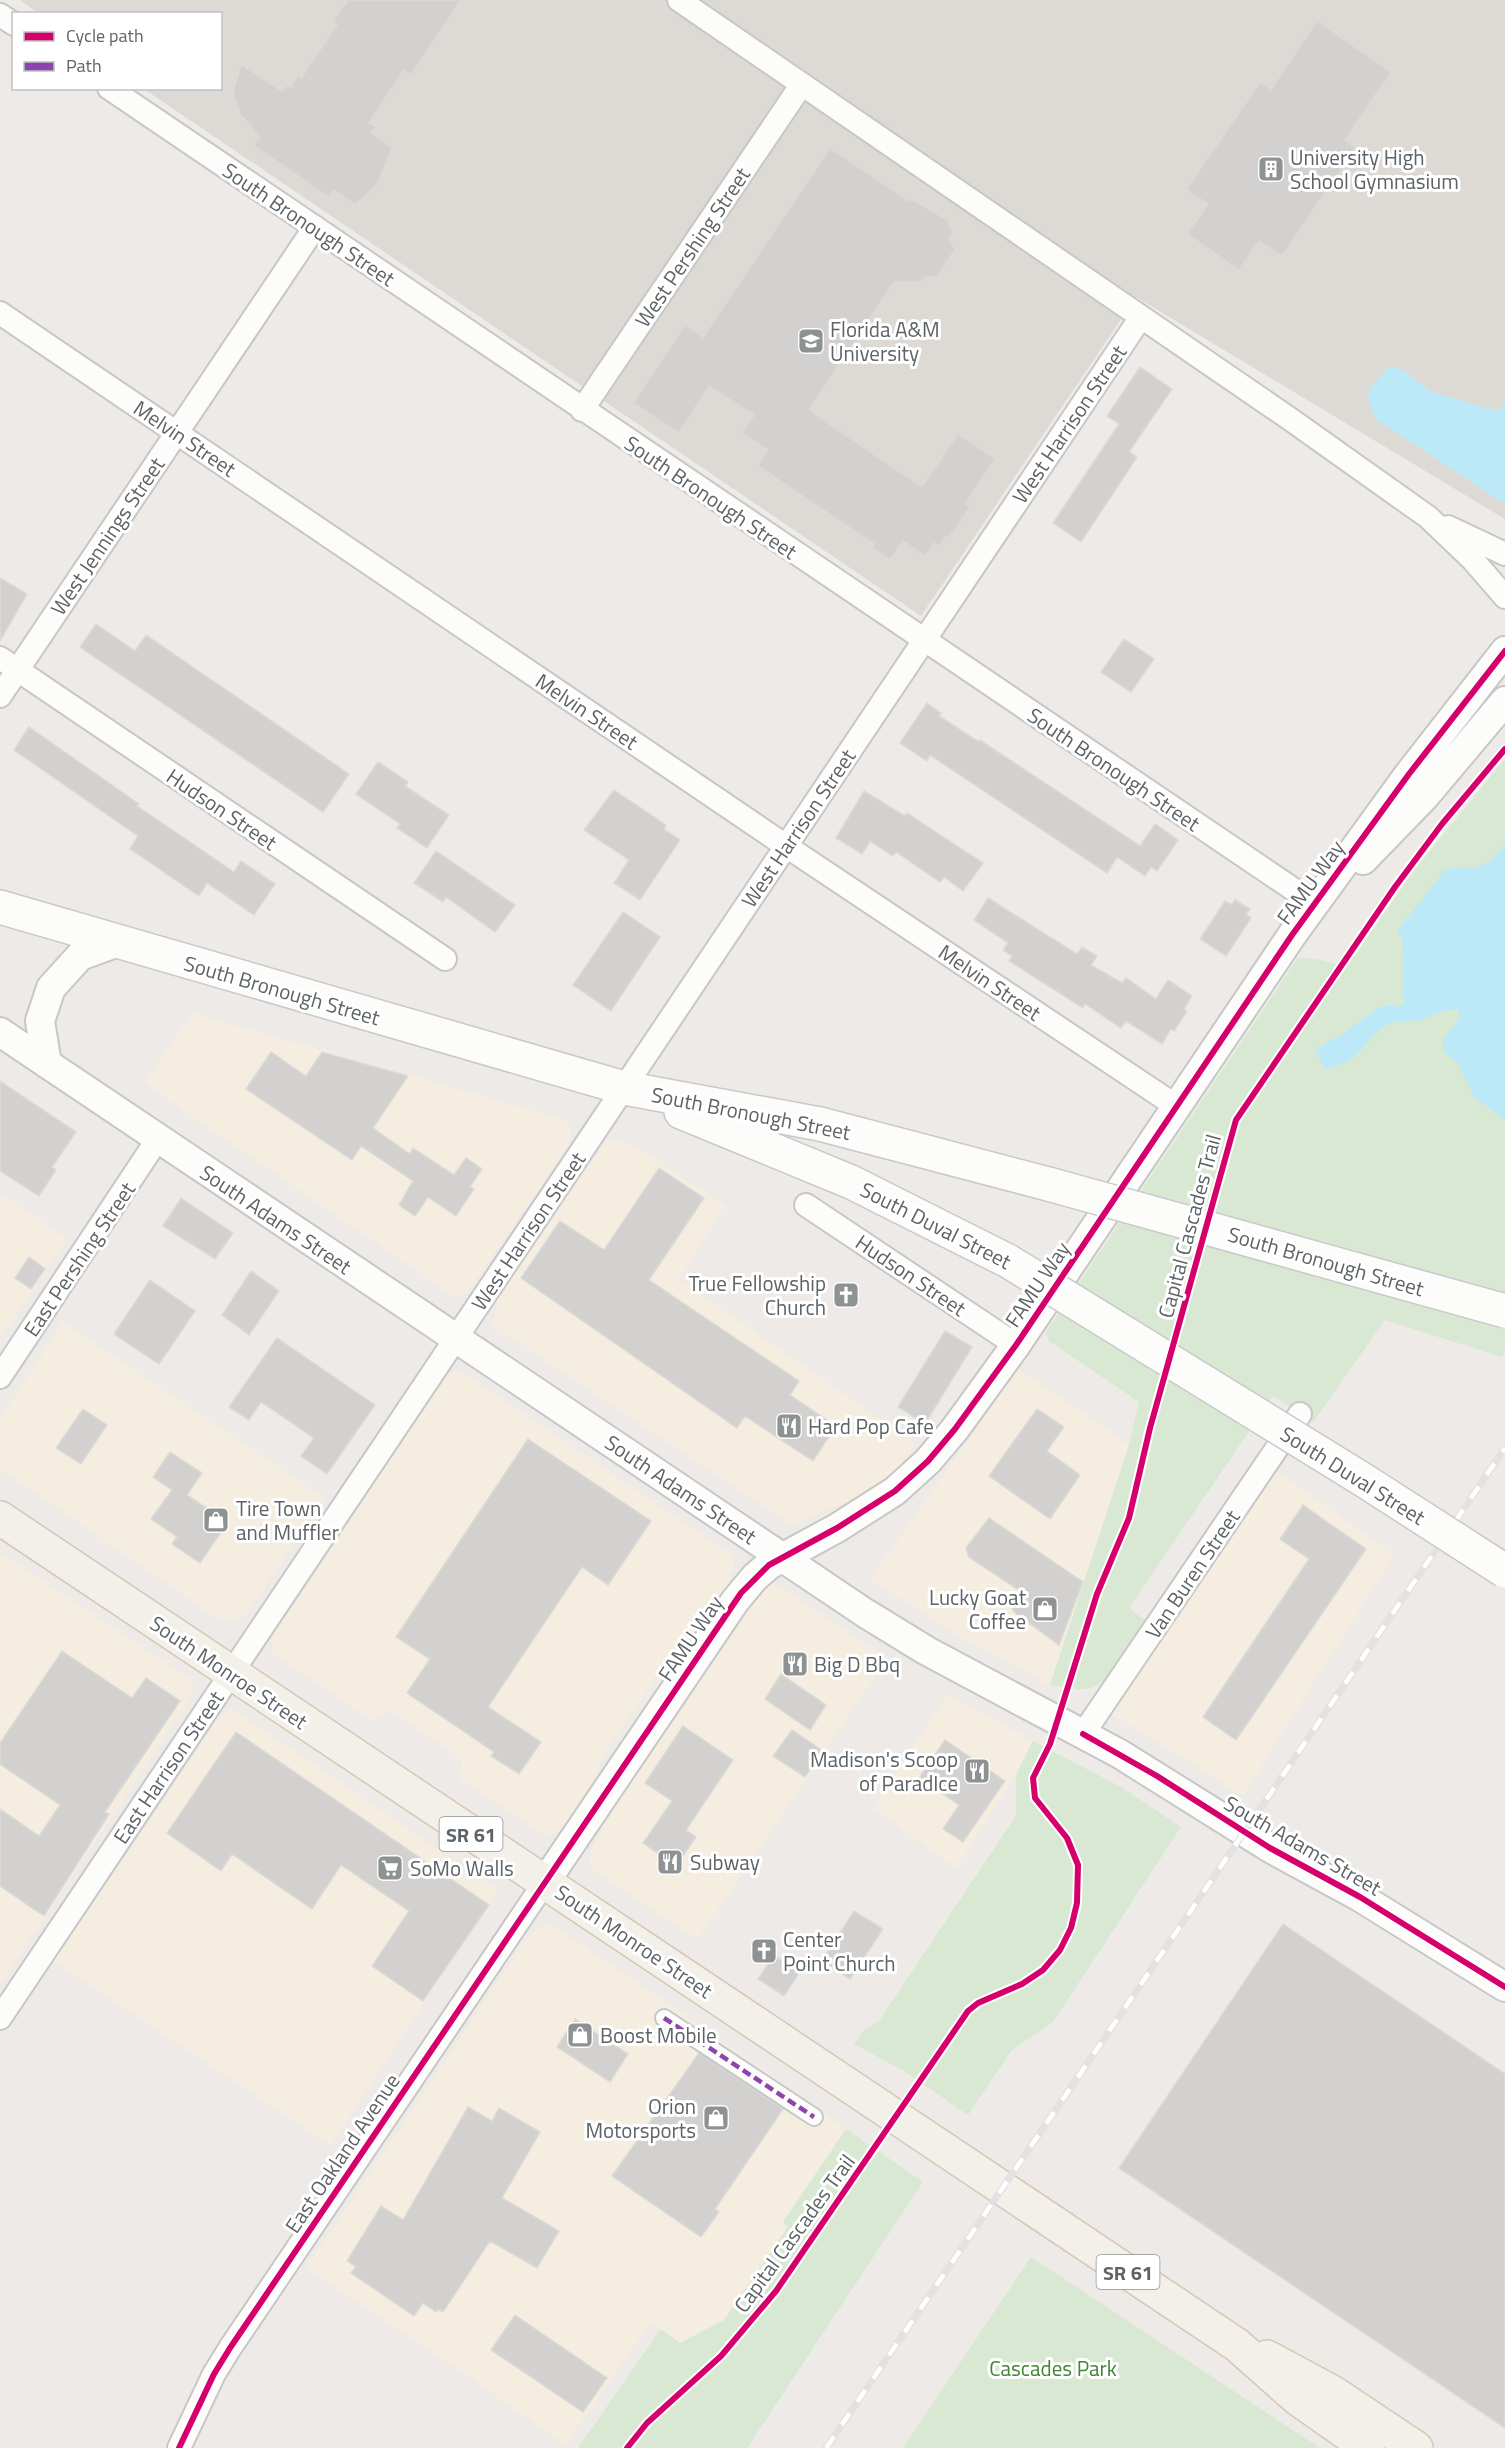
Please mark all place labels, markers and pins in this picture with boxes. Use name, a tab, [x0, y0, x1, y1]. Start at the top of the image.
place label: University High School Gymnasium	[1290, 141, 1459, 197]
building icon: University High School Gymnasium	[1256, 154, 1286, 184]
place label: Florida A&M University	[830, 313, 940, 369]
school or university icon: Florida A&M University	[796, 326, 826, 356]
place label: True Fellowship Church	[689, 1267, 826, 1323]
church icon: True Fellowship Church	[831, 1280, 861, 1310]
place label: Hard Pop Cafe	[808, 1410, 934, 1442]
restaurant icon: Hard Pop Cafe	[774, 1411, 804, 1441]
place label: Tire Town and Muffler	[236, 1492, 339, 1548]
shop icon: Tire Town and Muffler	[201, 1505, 231, 1535]
place label: Lucky Goat Coffee	[929, 1581, 1027, 1637]
shop icon: Lucky Goat Coffee	[1030, 1594, 1060, 1624]
place label: Big D Bbq	[814, 1648, 900, 1680]
restaurant icon: Big D Bbq	[780, 1649, 810, 1679]
place label: Madison's Scoop of ParadIce	[810, 1743, 958, 1799]
restaurant icon: Madison's Scoop of ParadIce	[962, 1756, 992, 1786]
place label: Subway	[690, 1846, 760, 1878]
restaurant icon: Subway	[655, 1847, 685, 1877]
place label: SoMo Walls	[410, 1852, 514, 1884]
supermarket icon: SoMo Walls	[375, 1853, 405, 1883]
place label: Center Point Church	[783, 1923, 896, 1979]
church icon: Center Point Church	[749, 1936, 779, 1966]
place label: Boost Mobile	[600, 2019, 717, 2051]
shop icon: Boost Mobile	[565, 2020, 595, 2050]
place label: Orion Motorsports	[585, 2090, 696, 2146]
shop icon: Orion Motorsports	[701, 2103, 731, 2133]

